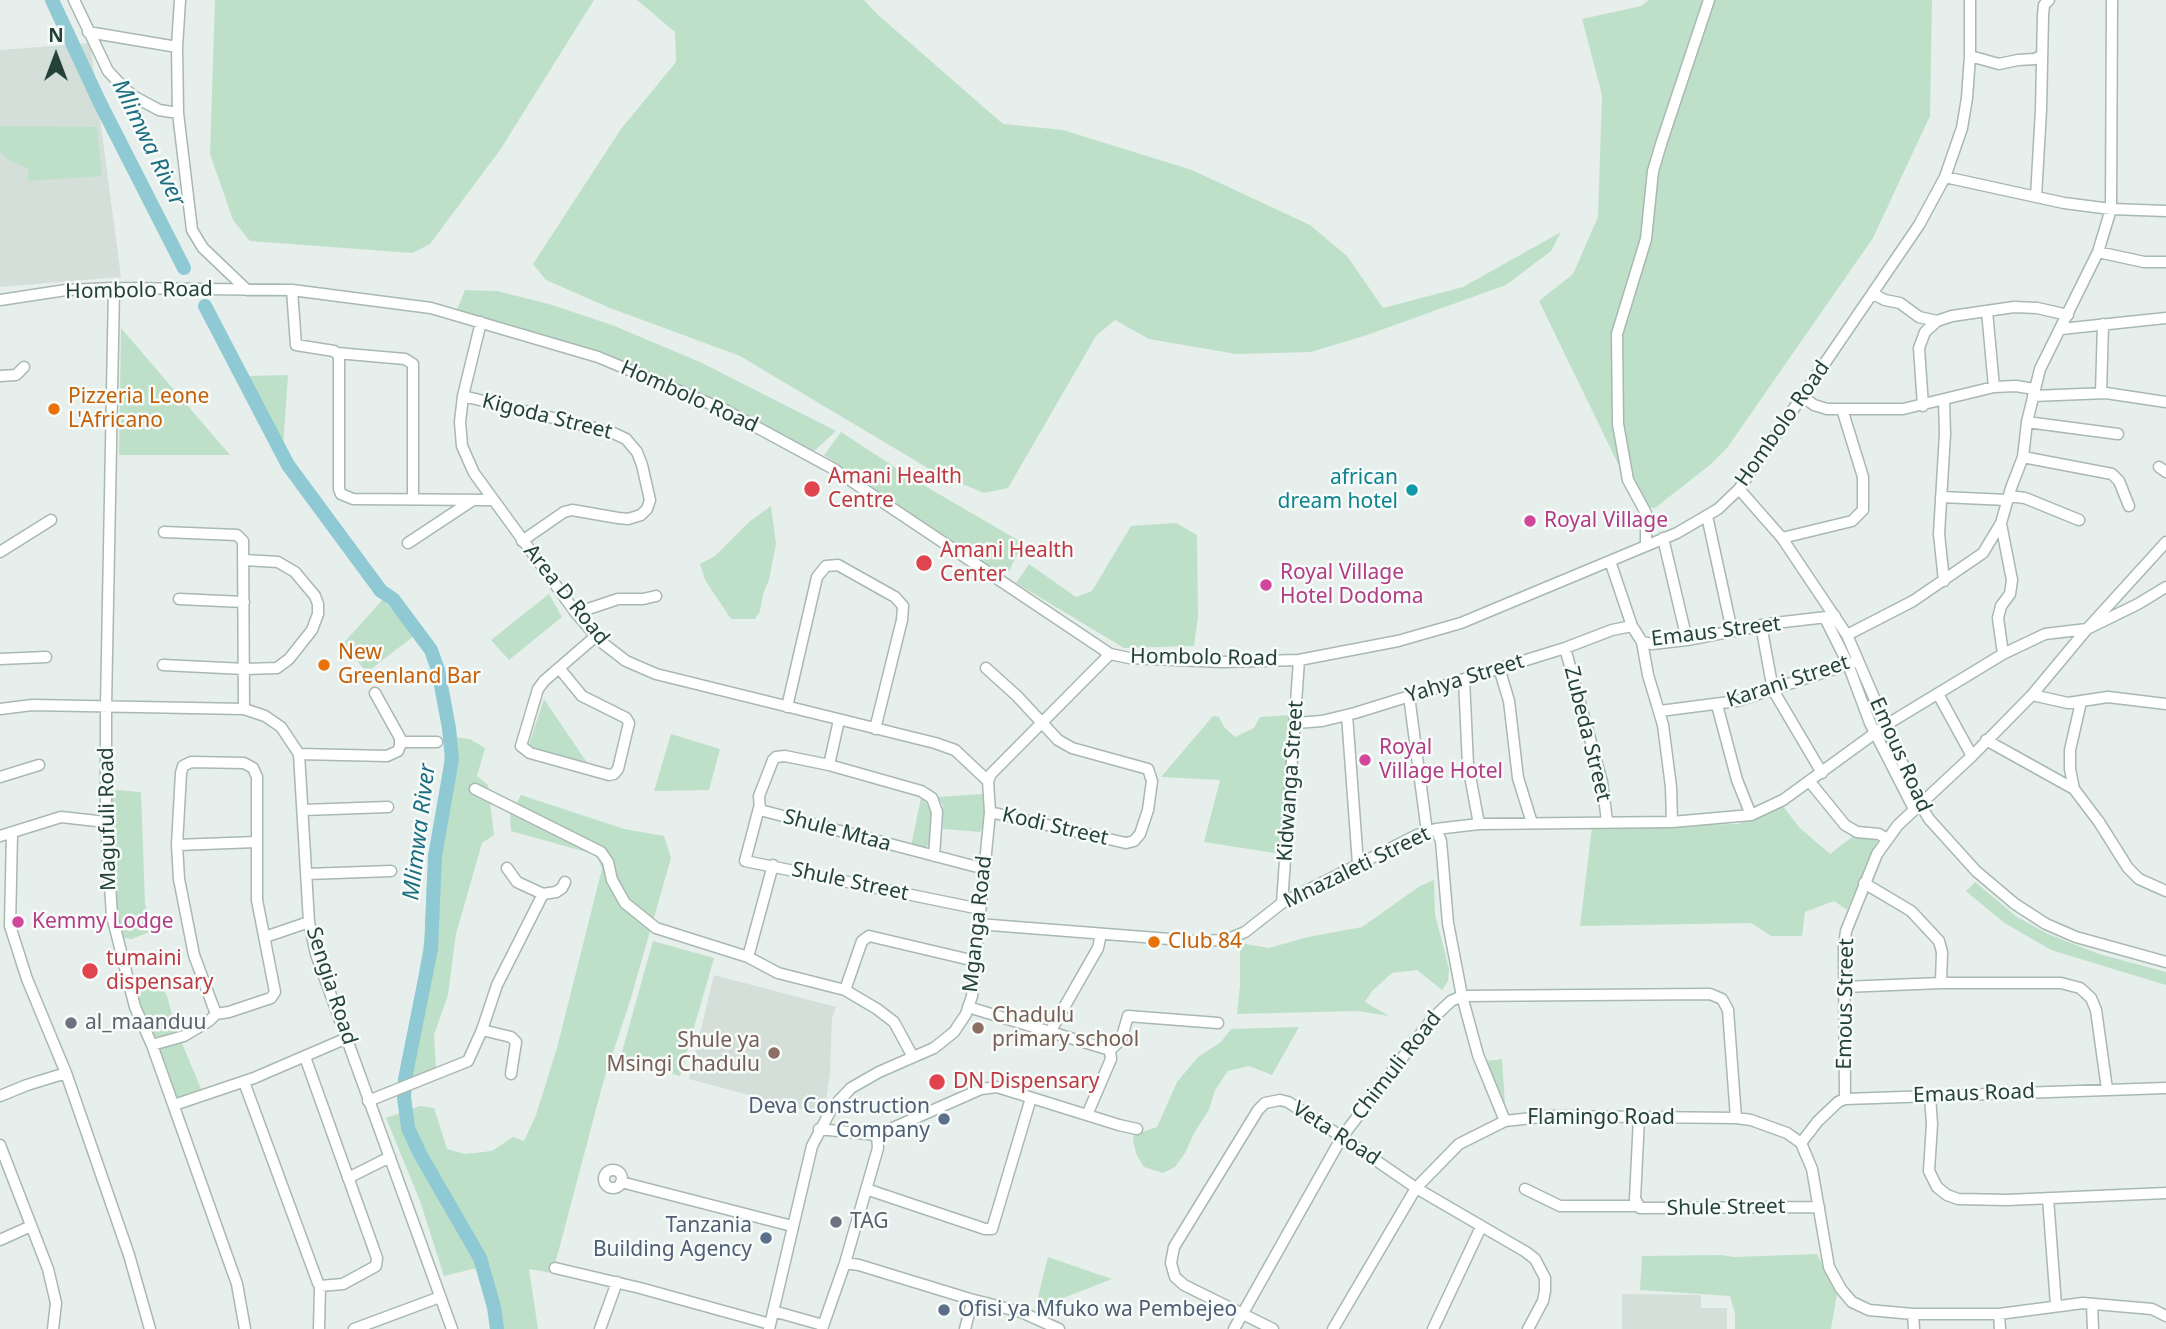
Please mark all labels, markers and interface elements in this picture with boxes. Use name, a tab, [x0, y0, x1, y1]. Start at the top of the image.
north arrow	[21, 21, 91, 91]
text: N	[48, 22, 64, 48]
water label: Mlimwa River	[105, 75, 191, 211]
street label: Hombolo Road	[65, 277, 213, 305]
street label: Hombolo Road	[616, 355, 762, 439]
street label: Hombolo Road	[1730, 356, 1836, 492]
place label: Pizzeria Leone L'Africano	[68, 384, 209, 434]
street label: Kigoda Street	[480, 389, 614, 445]
marker: Pizzeria Leone L'Africano	[46, 401, 62, 417]
place label: Amani Health Centre	[828, 464, 962, 514]
place label: african dream hotel	[1278, 465, 1398, 515]
marker: Amani Health Centre	[802, 479, 822, 499]
marker: african dream hotel	[1404, 482, 1420, 498]
place label: Royal Village	[1544, 508, 1668, 534]
marker: Royal Village	[1522, 513, 1538, 529]
place label: Amani Health Center	[940, 538, 1074, 588]
street label: Area D Road	[518, 540, 614, 650]
marker: Amani Health Center	[914, 553, 934, 573]
place label: Royal Village Hotel Dodoma	[1280, 560, 1424, 610]
marker: Royal Village Hotel Dodoma	[1258, 577, 1274, 593]
street label: Emaus Street	[1650, 612, 1782, 652]
place label: New Greenland Bar	[338, 640, 481, 690]
street label: Hombolo Road	[1130, 644, 1278, 672]
street label: Yahya Street	[1403, 649, 1527, 709]
street label: Karani Street	[1724, 650, 1852, 714]
marker: New Greenland Bar	[316, 657, 332, 673]
street label: Zubeda Street	[1558, 664, 1616, 804]
street label: Emous Road	[1863, 694, 1937, 816]
street label: Kidwanga Street	[1273, 700, 1309, 862]
place label: Royal Village Hotel	[1379, 735, 1503, 785]
street label: Magufuli Road	[94, 747, 122, 891]
marker: Royal Village Hotel	[1357, 752, 1373, 768]
water label: Mlimwa River	[398, 762, 442, 902]
street label: Kodi Street	[999, 803, 1111, 851]
street label: Shule Mtaa	[780, 805, 894, 857]
street label: Mnazaleti Street	[1280, 822, 1434, 914]
street label: Mganga Road	[958, 854, 998, 994]
street label: Shule Street	[789, 857, 911, 907]
place label: Kemmy Lodge	[32, 909, 174, 935]
marker: Kemmy Lodge	[10, 914, 26, 930]
street label: Sengia Road	[300, 924, 362, 1048]
place label: Club 84	[1168, 929, 1242, 955]
marker: Club 84	[1146, 934, 1162, 950]
street label: Emous Street	[1832, 938, 1860, 1070]
place label: tumaini dispensary	[106, 946, 213, 996]
marker: tumaini dispensary	[80, 961, 100, 981]
place label: Chadulu primary school	[992, 1003, 1139, 1053]
street label: Chimuli Road	[1347, 1007, 1447, 1125]
place label: al_maanduu	[85, 1010, 207, 1036]
marker: al_maanduu	[63, 1015, 79, 1031]
marker: Chadulu primary school	[970, 1020, 986, 1036]
place label: Shule ya Msingi Chadulu	[606, 1028, 760, 1078]
marker: Shule ya Msingi Chadulu	[766, 1045, 782, 1061]
place label: DN Dispensary	[953, 1069, 1100, 1095]
marker: DN Dispensary	[927, 1072, 947, 1092]
street label: Emaus Road	[1913, 1079, 2035, 1109]
place label: Deva Construction Company	[748, 1094, 930, 1144]
street label: Veta Road	[1287, 1096, 1385, 1172]
street label: Flamingo Road	[1527, 1105, 1675, 1131]
marker: Deva Construction Company	[936, 1111, 952, 1127]
street label: Shule Street	[1666, 1194, 1786, 1222]
place label: TAG	[850, 1209, 888, 1235]
place label: Tanzania Building Agency	[593, 1213, 752, 1263]
marker: TAG	[828, 1214, 844, 1230]
marker: Tanzania Building Agency	[758, 1230, 774, 1246]
place label: Ofisi ya Mfuko wa Pembejeo	[958, 1297, 1237, 1323]
marker: Ofisi ya Mfuko wa Pembejeo	[936, 1302, 952, 1318]

